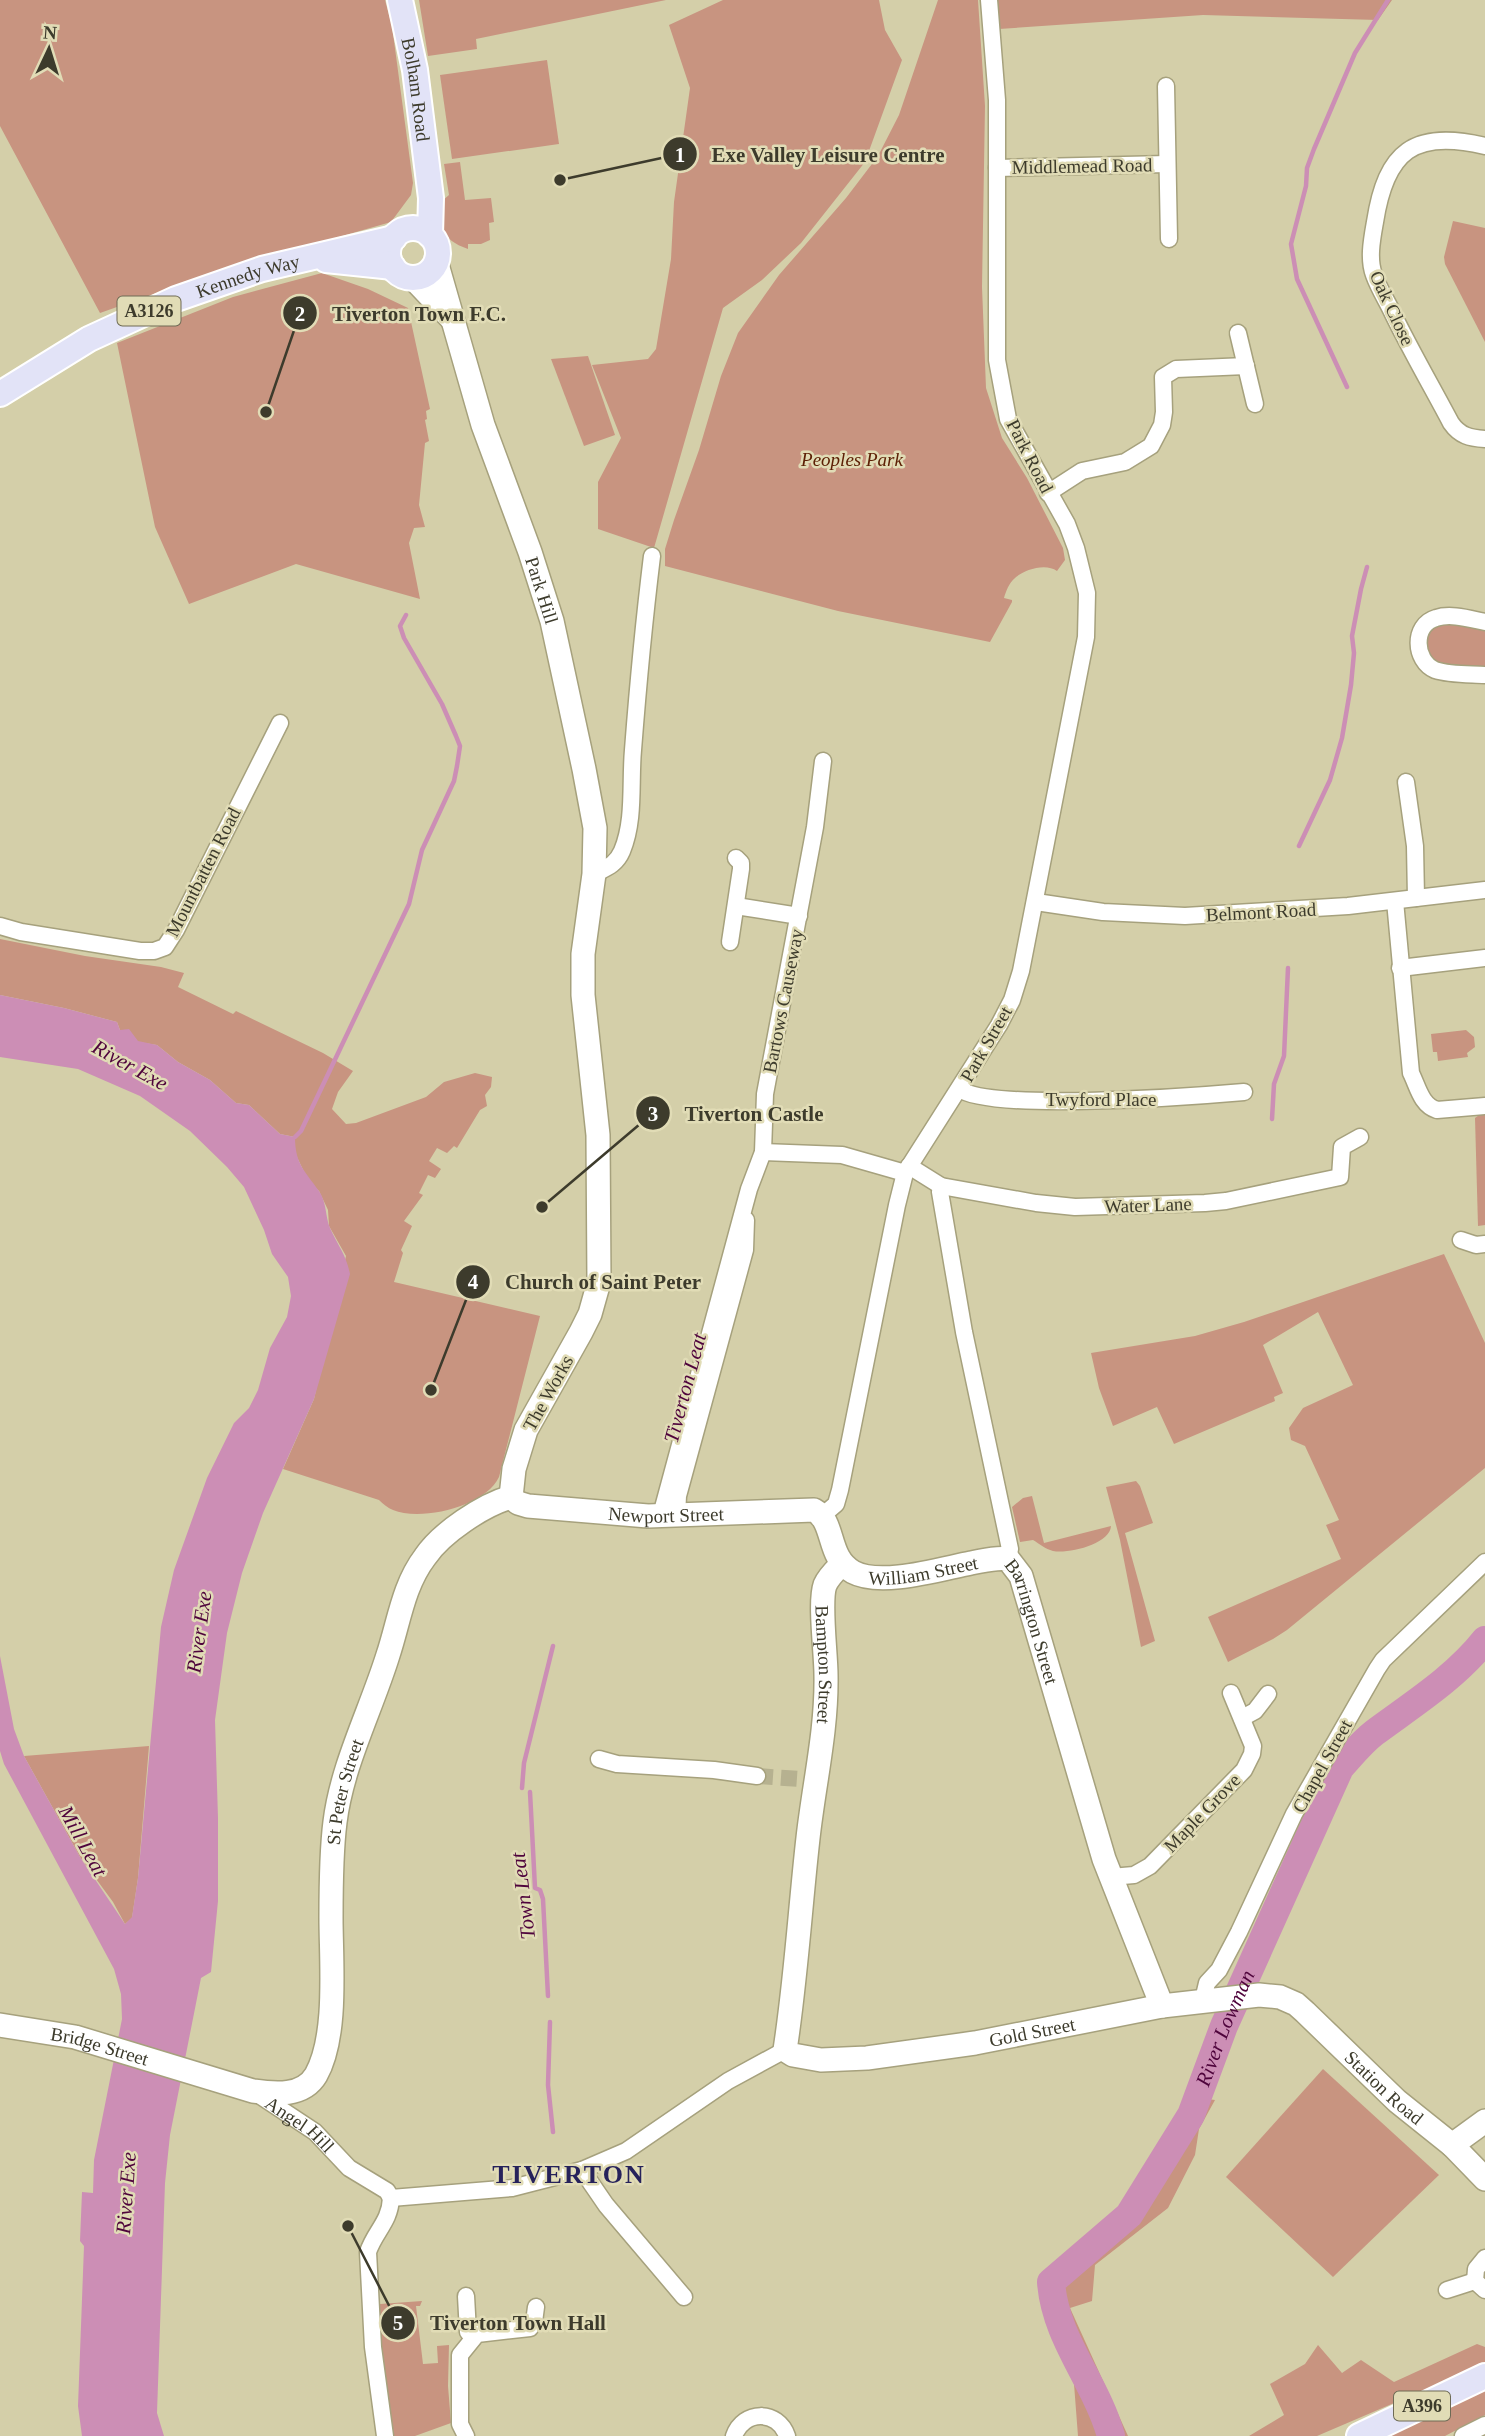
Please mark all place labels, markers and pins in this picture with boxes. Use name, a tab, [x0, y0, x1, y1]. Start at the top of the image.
callout: Exe Valley Leisure Centre	[662, 133, 959, 175]
callout: Tiverton Town F.C.	[283, 292, 520, 334]
callout: Tiverton Castle	[635, 1092, 837, 1134]
callout: Church of Saint Peter	[456, 1261, 715, 1303]
callout: Tiverton Town Hall	[381, 2302, 620, 2344]

